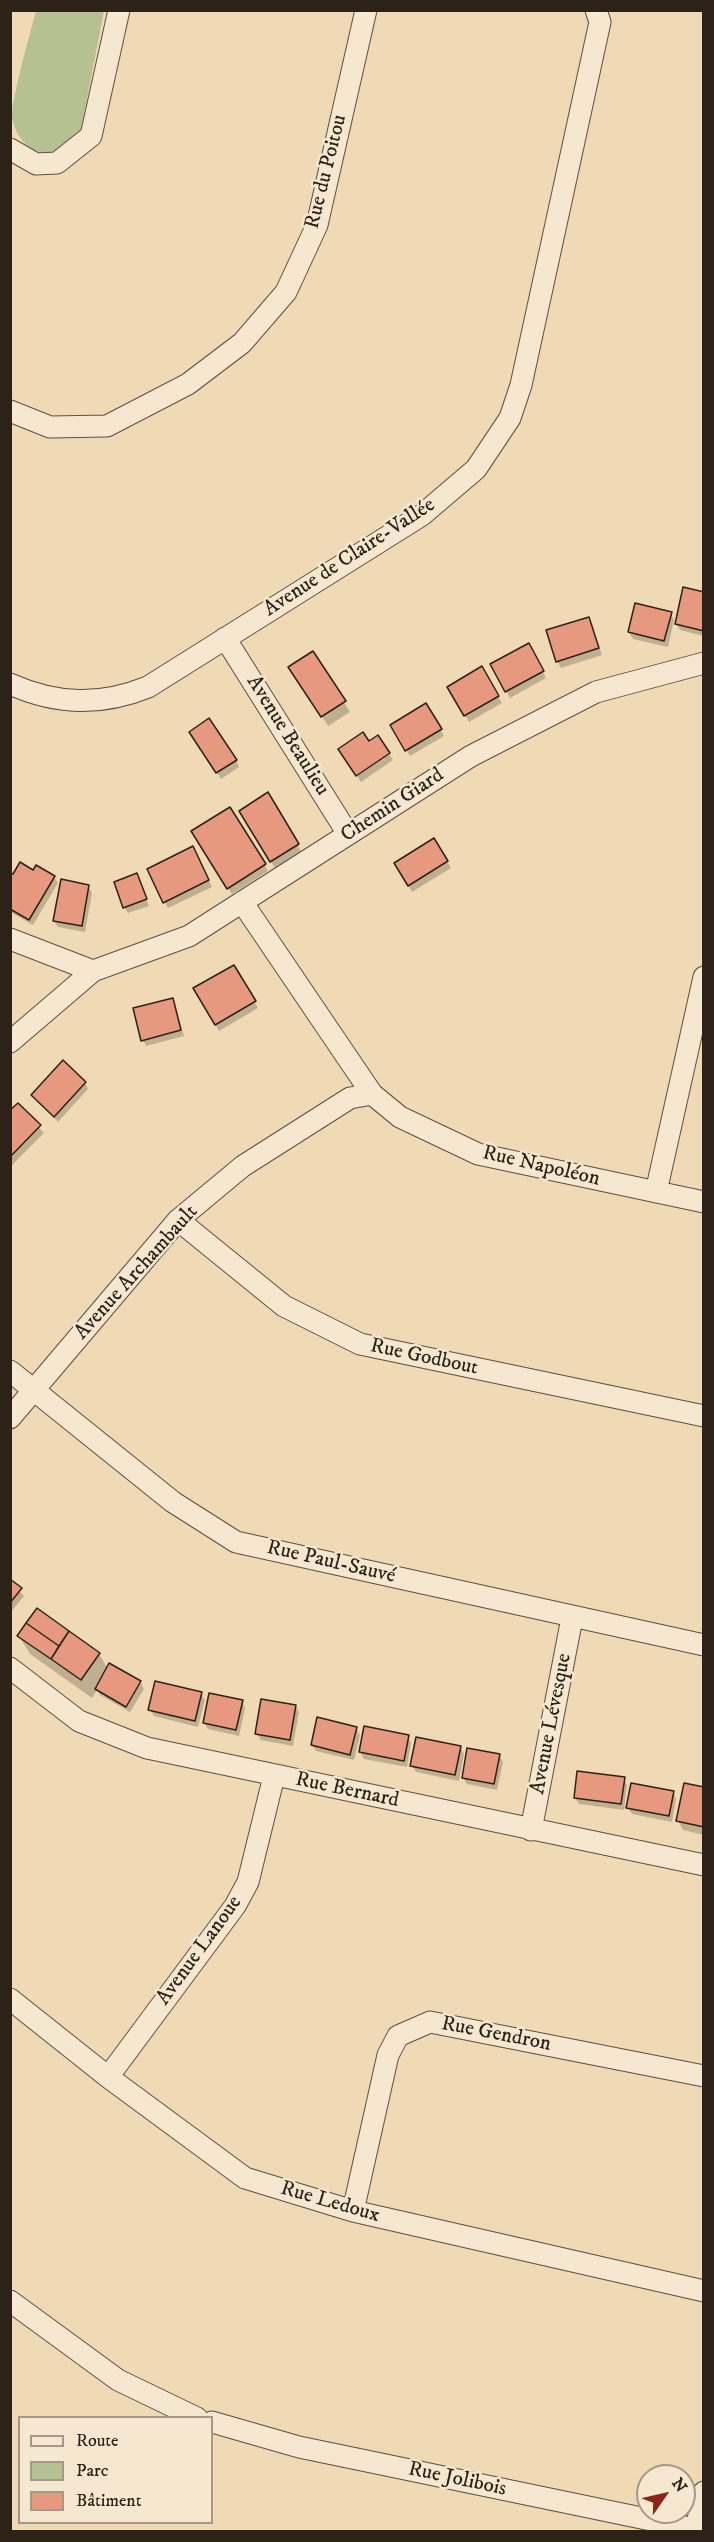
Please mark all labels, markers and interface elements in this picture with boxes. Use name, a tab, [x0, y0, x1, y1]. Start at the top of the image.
street label: Rue du Poitou	[301, 112, 353, 232]
street label: Avenue de Claire-Vallée	[260, 493, 440, 623]
street label: Avenue Beaulieu	[240, 671, 334, 801]
street label: Chemin Giard	[337, 763, 449, 849]
street label: Rue Napoléon	[480, 1141, 602, 1193]
street label: Avenue Archambault	[70, 1200, 204, 1346]
street label: Rue Godbout	[368, 1334, 480, 1382]
street label: Rue Paul-Sauvé	[264, 1536, 398, 1590]
street label: Avenue Lévesque	[526, 1651, 578, 1797]
street label: Rue Bernard	[293, 1768, 401, 1814]
street label: Avenue Lanoue	[152, 1891, 248, 2011]
street label: Rue Gendron	[439, 2012, 553, 2058]
street label: Rue Ledoux	[277, 2177, 383, 2229]
legend	[18, 2416, 213, 2524]
text: Route	[76, 2430, 119, 2452]
street label: Rue Jolibois	[406, 2457, 508, 2503]
text: Parc	[76, 2460, 108, 2482]
north arrow	[636, 2464, 696, 2524]
text: N	[667, 2474, 691, 2496]
text: Bâtiment	[76, 2490, 141, 2512]

